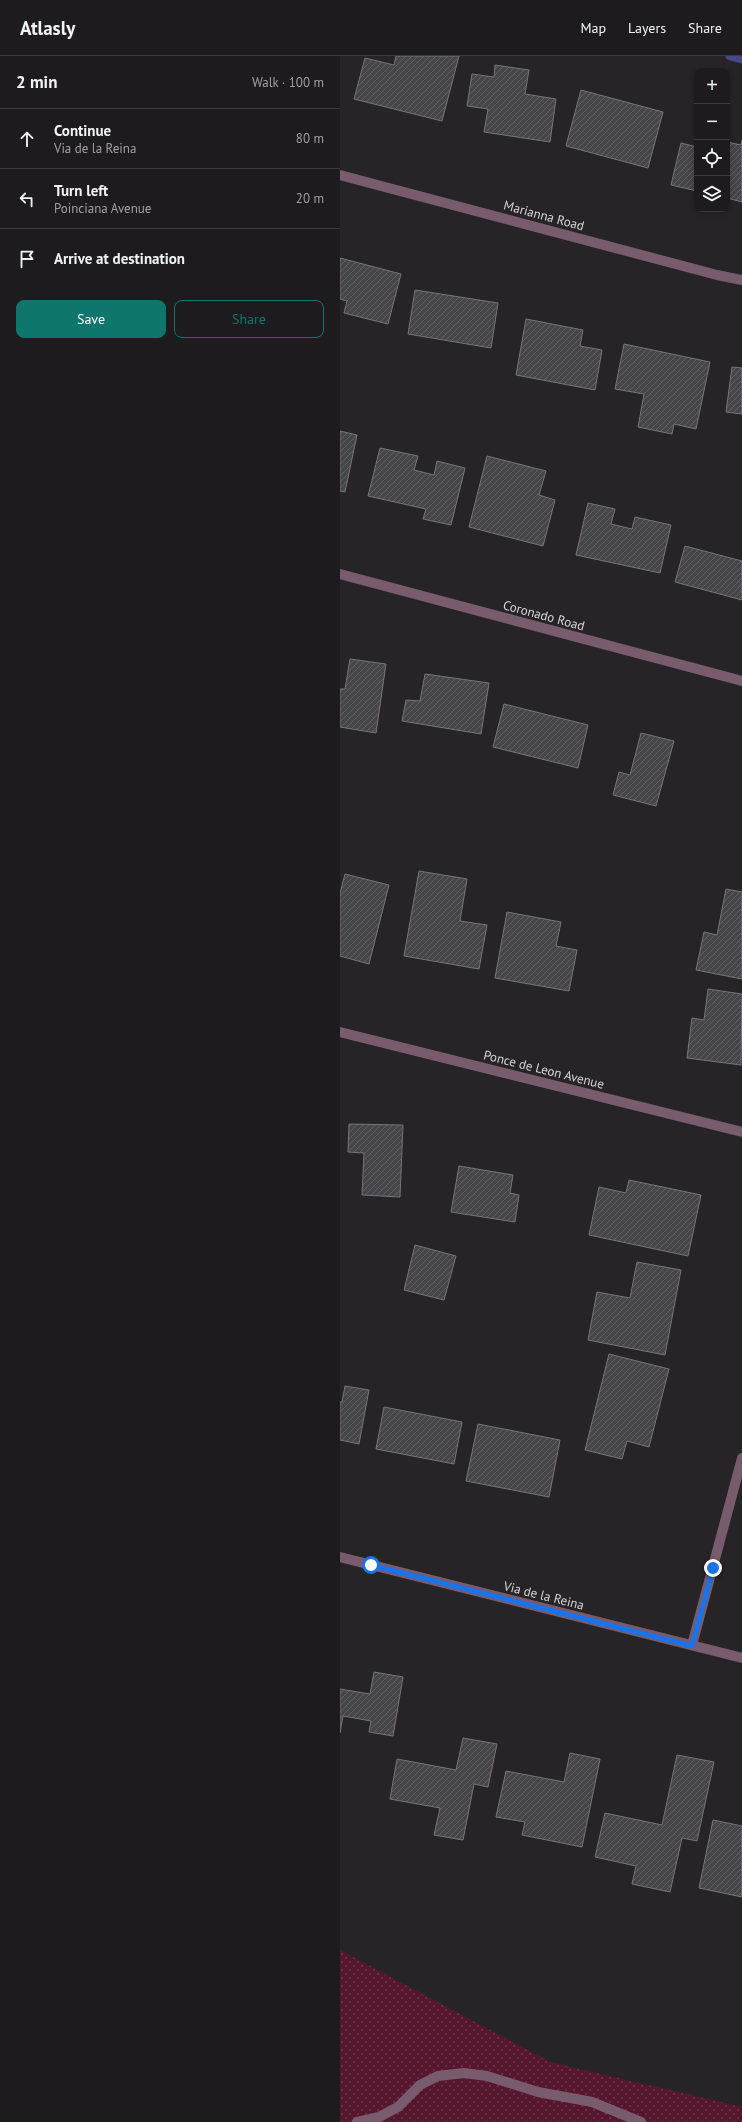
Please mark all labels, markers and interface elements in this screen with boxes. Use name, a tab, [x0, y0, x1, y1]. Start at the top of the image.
text: Atlasly	[20, 16, 75, 40]
text: Map	[580, 19, 606, 37]
text: Layers	[628, 19, 666, 37]
text: Share	[688, 19, 722, 37]
map controls	[694, 68, 730, 212]
button: +	[694, 68, 730, 104]
text: 2 min	[16, 71, 57, 93]
text: Walk · 100 m	[252, 74, 324, 91]
button: −	[694, 104, 730, 140]
text: Continue	[54, 121, 111, 140]
icon: ahead	[16, 128, 38, 150]
text: 80 m	[296, 130, 324, 147]
text: Via de la Reina	[54, 140, 136, 157]
button: locate	[694, 140, 730, 176]
button: layers	[694, 176, 730, 212]
text: Turn left	[54, 181, 108, 200]
icon: left	[16, 188, 38, 210]
text: 20 m	[296, 190, 324, 207]
street label: Marianna Road	[502, 197, 586, 234]
text: Poinciana Avenue	[54, 200, 151, 217]
icon: arrive	[16, 248, 38, 270]
text: Arrive at destination	[54, 249, 185, 268]
button: Save	[16, 300, 166, 338]
button: Share	[174, 300, 324, 338]
street label: Coronado Road	[501, 596, 587, 635]
street label: Ponce de Leon Avenue	[482, 1046, 606, 1093]
route start	[362, 1556, 380, 1574]
route end	[704, 1559, 722, 1577]
street label: Via de la Reina	[501, 1577, 586, 1614]

